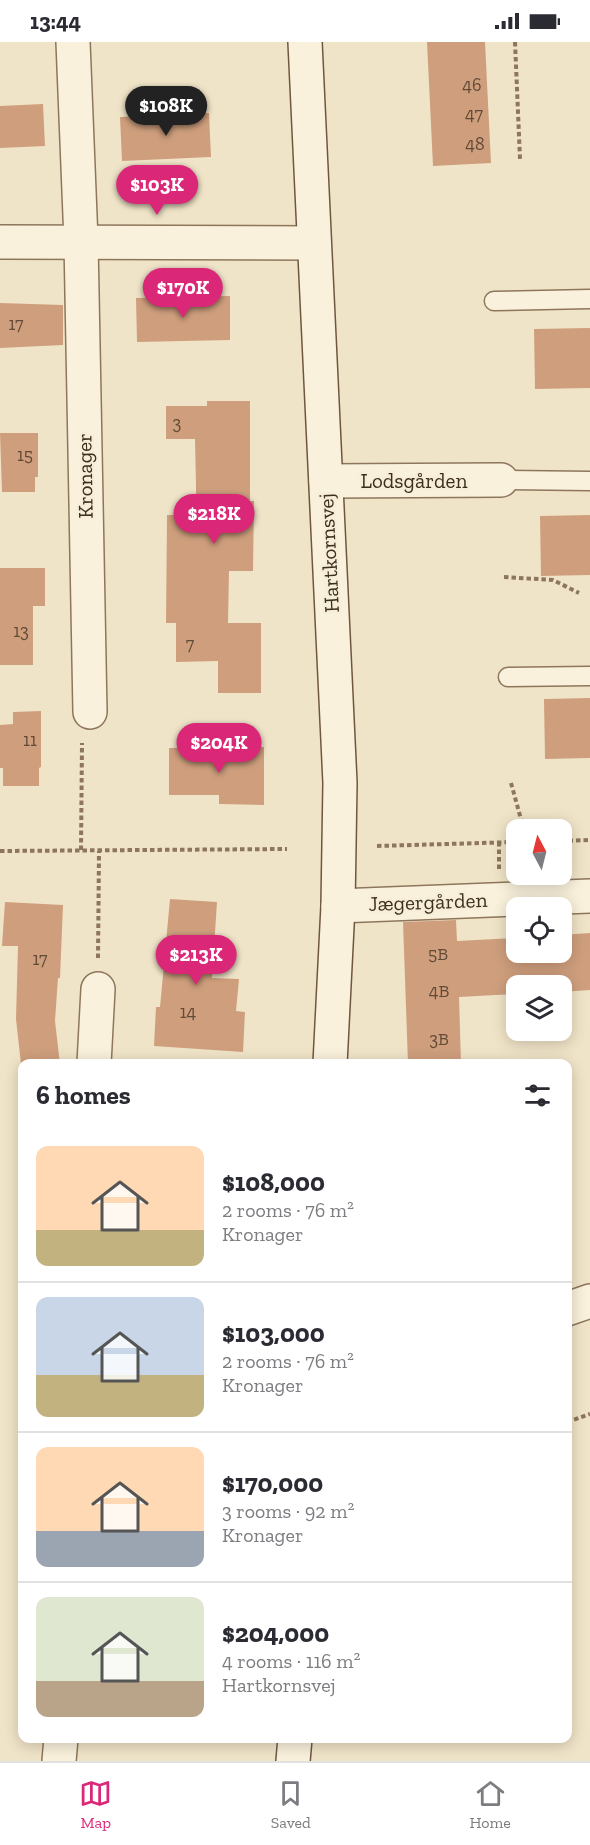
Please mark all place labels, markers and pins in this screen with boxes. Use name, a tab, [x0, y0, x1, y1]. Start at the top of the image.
pin: $108K	[124, 86, 208, 137]
pin: $103K	[115, 165, 199, 216]
pin: $170K	[141, 268, 225, 319]
pin: $218K	[172, 494, 256, 545]
pin: $204K	[177, 723, 261, 774]
pin: $213K	[154, 935, 238, 986]

